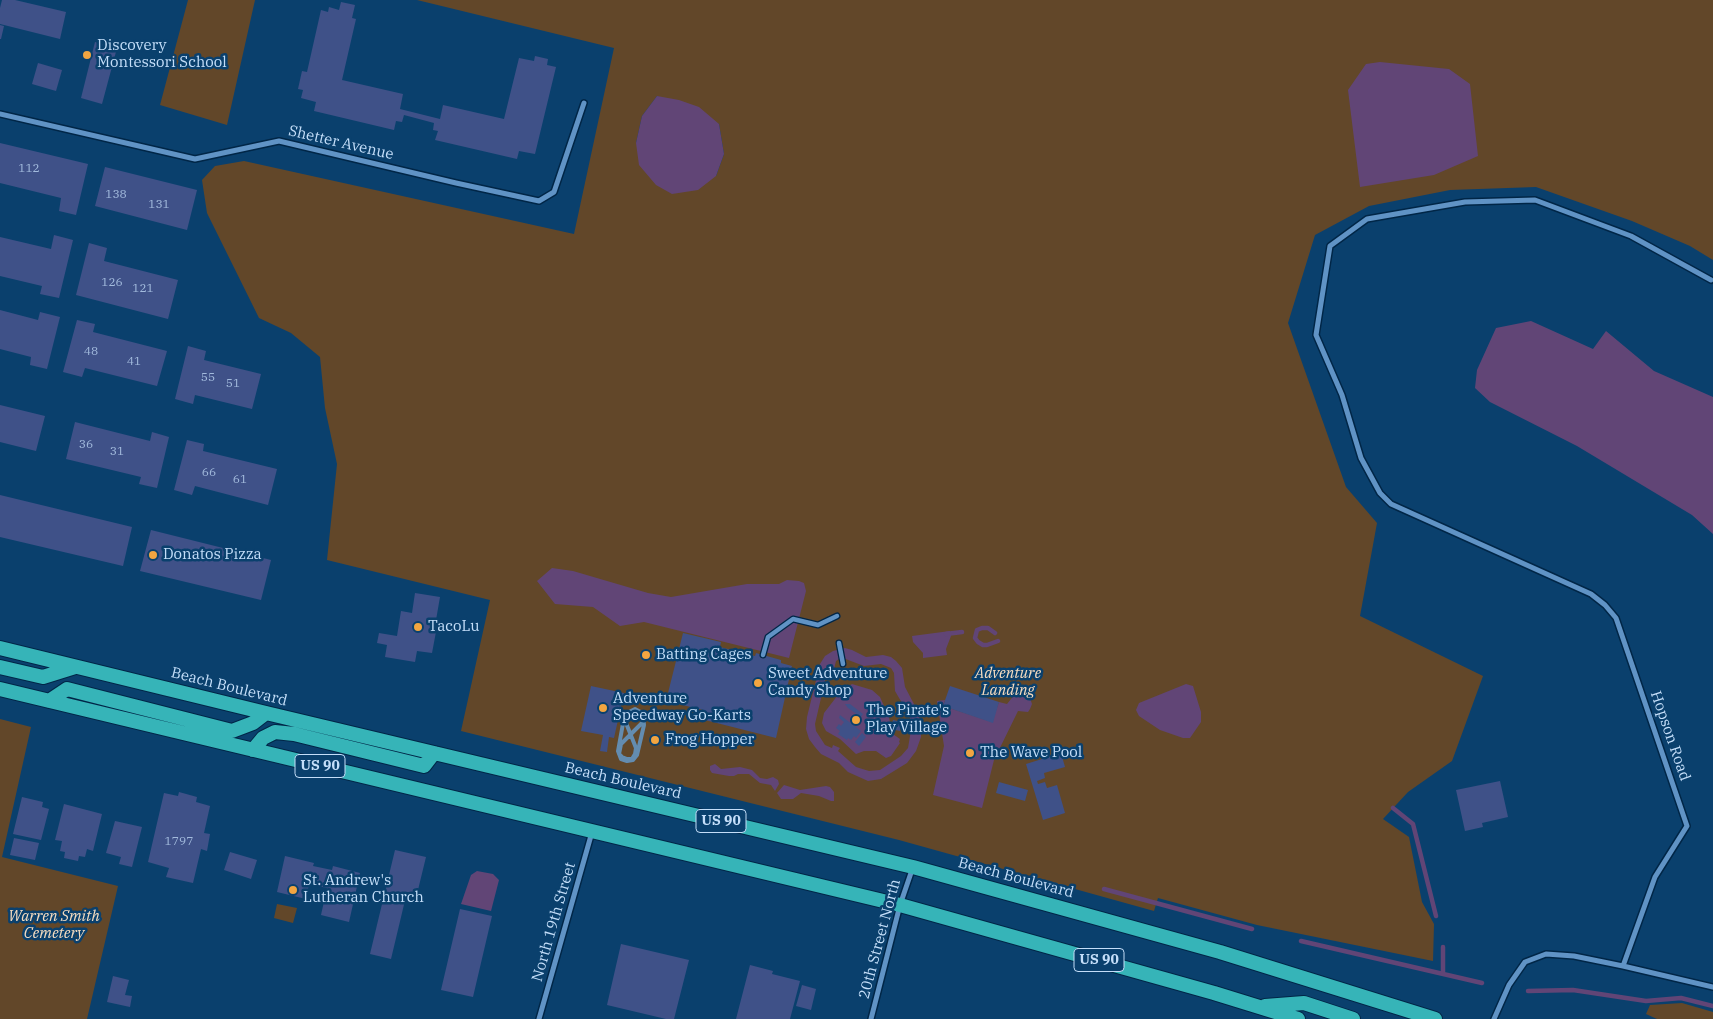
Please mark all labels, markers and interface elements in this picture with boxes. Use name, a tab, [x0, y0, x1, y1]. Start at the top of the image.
place label: Discovery Montessori School	[97, 37, 227, 72]
marker: Discovery Montessori School	[81, 49, 93, 61]
street label: Shetter Avenue	[287, 122, 395, 164]
house number: 112	[18, 162, 40, 176]
house number: 138	[105, 188, 127, 202]
house number: 131	[148, 198, 170, 212]
house number: 126	[101, 276, 123, 290]
house number: 121	[132, 282, 154, 296]
house number: 48	[84, 345, 98, 359]
house number: 41	[127, 355, 141, 369]
house number: 55	[201, 371, 215, 385]
house number: 51	[226, 377, 240, 391]
house number: 36	[79, 438, 93, 452]
house number: 31	[110, 445, 124, 459]
house number: 66	[202, 466, 216, 480]
house number: 61	[233, 473, 247, 487]
place label: Donatos Pizza	[163, 546, 262, 564]
marker: Donatos Pizza	[147, 549, 159, 561]
place label: TacoLu	[428, 618, 479, 636]
marker: TacoLu	[412, 621, 424, 633]
place label: Batting Cages	[656, 646, 752, 664]
marker: Batting Cages	[640, 649, 652, 661]
street label: Beach Boulevard	[169, 664, 289, 710]
place label: Sweet Adventure Candy Shop	[768, 665, 887, 700]
park label: Adventure Landing	[975, 665, 1041, 700]
marker: Sweet Adventure Candy Shop	[752, 677, 764, 689]
street label: Hopson Road	[1646, 689, 1694, 783]
place label: Adventure Speedway Go-Karts	[613, 690, 751, 725]
marker: Adventure Speedway Go-Karts	[597, 702, 609, 714]
place label: The Pirate's Play Village	[866, 702, 949, 737]
marker: The Pirate's Play Village	[850, 714, 862, 726]
place label: Frog Hopper	[665, 731, 754, 749]
marker: Frog Hopper	[649, 734, 661, 746]
place label: The Wave Pool	[980, 744, 1082, 762]
marker: The Wave Pool	[964, 747, 976, 759]
road number: US 90	[295, 754, 345, 778]
street label: Beach Boulevard	[563, 759, 683, 803]
road number: US 90	[696, 809, 746, 832]
house number: 1797	[165, 835, 193, 849]
street label: Beach Boulevard	[956, 854, 1076, 902]
street label: North 19th Street	[528, 860, 580, 984]
place label: St. Andrew's Lutheran Church	[303, 872, 424, 907]
street label: 20th Street North	[855, 877, 905, 1001]
marker: St. Andrew's Lutheran Church	[287, 884, 299, 896]
park label: Warren Smith Cemetery	[8, 908, 100, 943]
road number: US 90	[1074, 948, 1124, 972]

